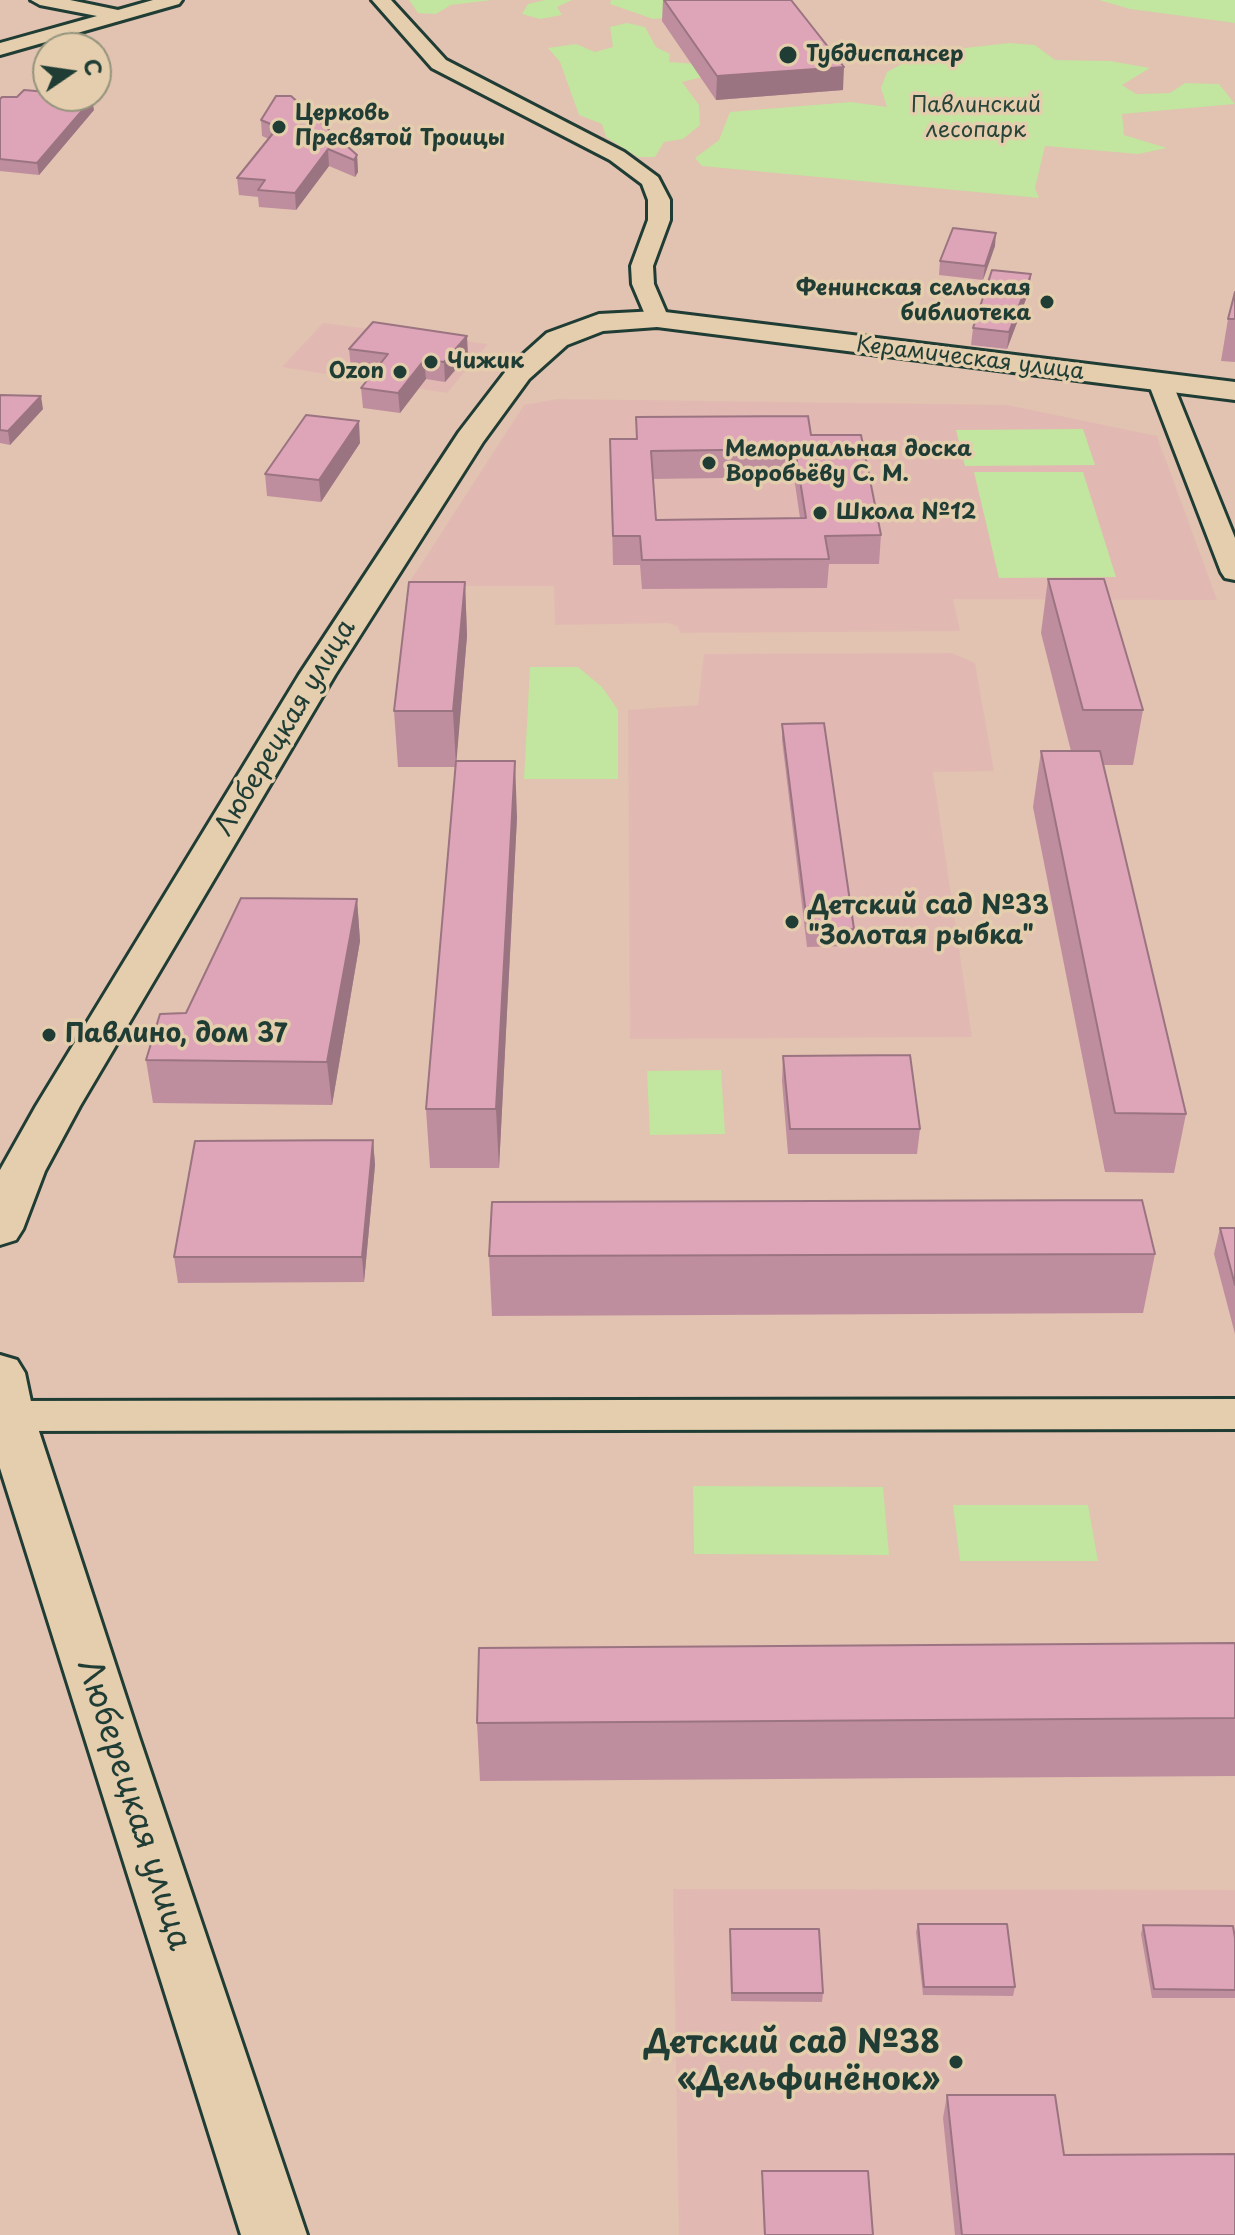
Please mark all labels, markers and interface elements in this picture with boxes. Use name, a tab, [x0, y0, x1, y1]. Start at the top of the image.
north arrow	[32, 32, 112, 112]
place label: Тубдиспансер	[806, 42, 964, 68]
marker: Тубдиспансер	[777, 44, 799, 66]
text: С	[76, 55, 112, 79]
park label: Павлинский лесопарк	[911, 93, 1041, 144]
place label: Церковь Пресвятой Троицы	[295, 101, 505, 152]
marker: Церковь Пресвятой Троицы	[270, 118, 288, 136]
place label: Фенинская сельская библиотека	[796, 276, 1031, 328]
marker: Фенинская сельская библиотека	[1038, 293, 1056, 311]
street label: Керамическая улица	[854, 332, 1086, 386]
place label: Чижик	[447, 349, 524, 375]
marker: Чижик	[422, 353, 440, 371]
place label: Ozon	[329, 359, 384, 385]
marker: Ozon	[391, 363, 409, 381]
place label: Мемориальная доска Воробьёву С. М.	[725, 437, 972, 488]
marker: Мемориальная доска Воробьёву С. М.	[700, 454, 718, 472]
place label: Школа №12	[836, 500, 976, 526]
marker: Школа №12	[811, 504, 829, 522]
street label: Люберецкая улица	[209, 614, 363, 842]
place label: Детский сад №33 "Золотая рыбка"	[808, 891, 1049, 952]
marker: Детский сад №33 "Золотая рыбка"	[783, 913, 801, 931]
place label: Павлино, дом 37	[65, 1019, 287, 1051]
marker: Павлино, дом 37	[40, 1026, 58, 1044]
street label: Люберецкая улица	[68, 1655, 198, 1955]
place label: Детский сад №38 «Дельфинёнок»	[644, 2025, 940, 2100]
marker: Детский сад №38 «Дельфинёнок»	[947, 2053, 965, 2071]

